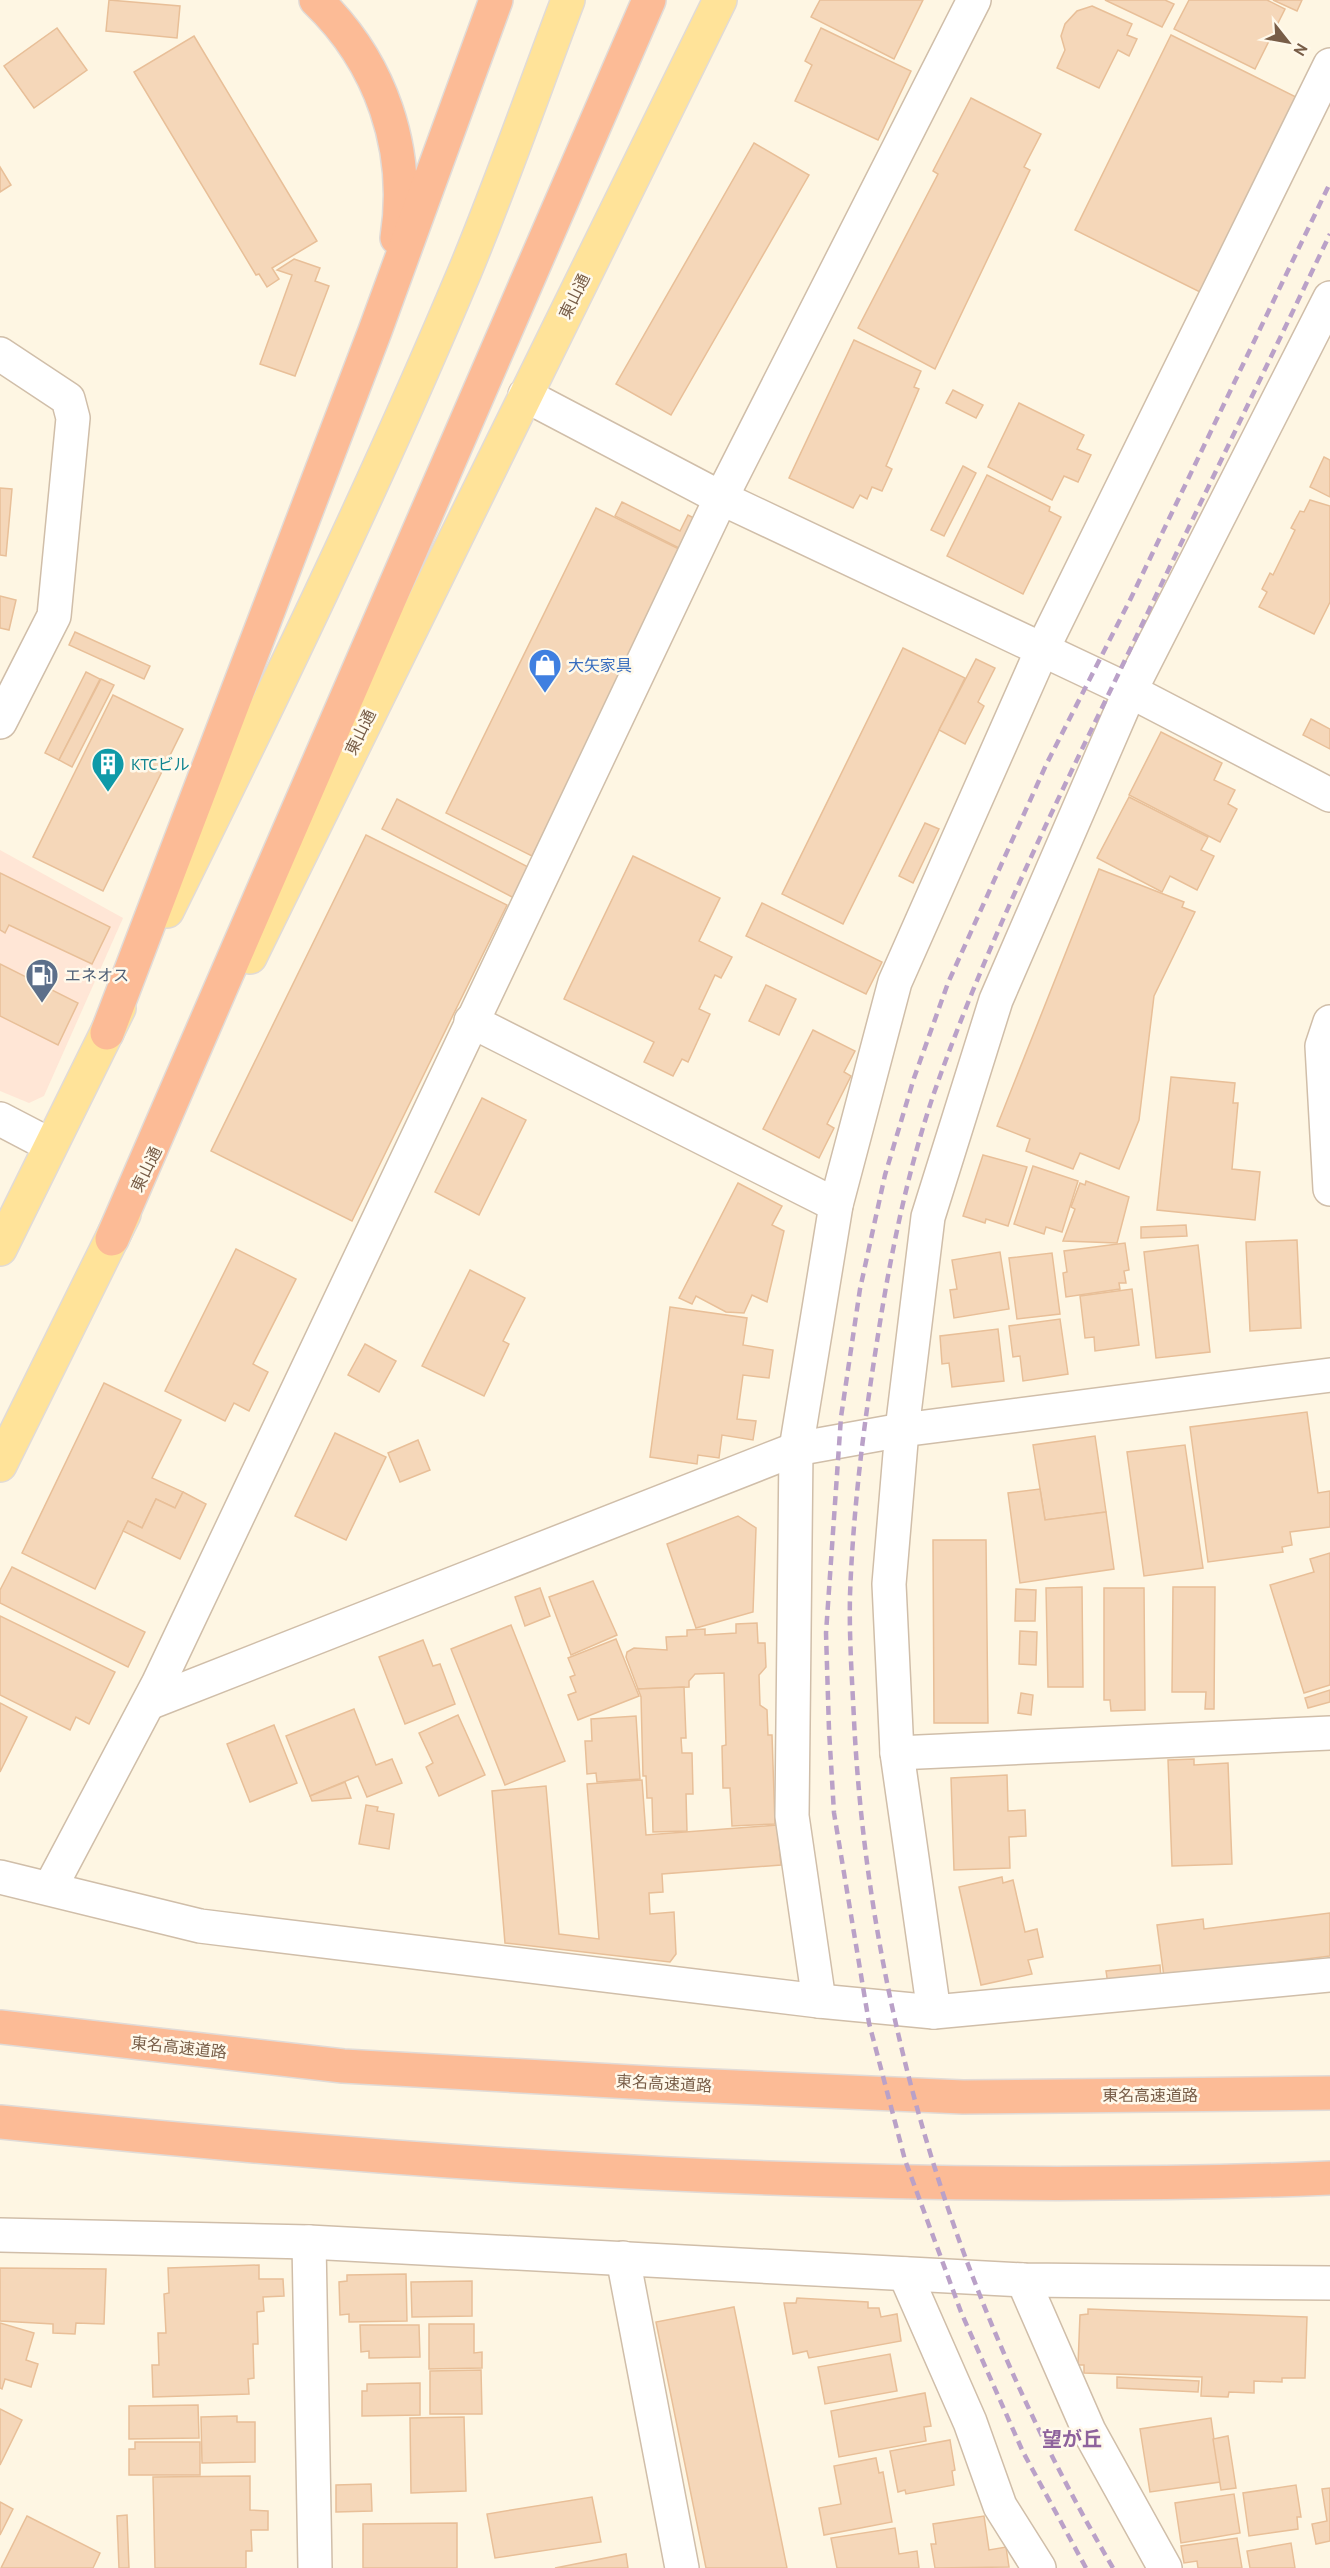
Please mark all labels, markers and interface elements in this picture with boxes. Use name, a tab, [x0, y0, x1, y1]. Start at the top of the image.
north arrow	[1258, 12, 1318, 72]
text: N	[1290, 40, 1312, 59]
street label: 東山通	[554, 270, 594, 322]
shop icon: 大矢家具	[527, 647, 563, 694]
place label: 大矢家具	[568, 655, 632, 675]
street label: 東山通	[340, 706, 380, 758]
building icon: KTCビル	[90, 746, 126, 793]
place label: KTCビル	[131, 754, 189, 774]
fuel station icon: エネオス	[24, 957, 60, 1004]
place label: エネオス	[65, 965, 129, 985]
street label: 東山通	[126, 1143, 166, 1195]
street label: 東名高速道路	[130, 2032, 228, 2062]
street label: 東名高速道路	[616, 2071, 712, 2095]
street label: 東名高速道路	[1102, 2085, 1198, 2105]
district label: 望が丘	[1042, 2426, 1102, 2452]

